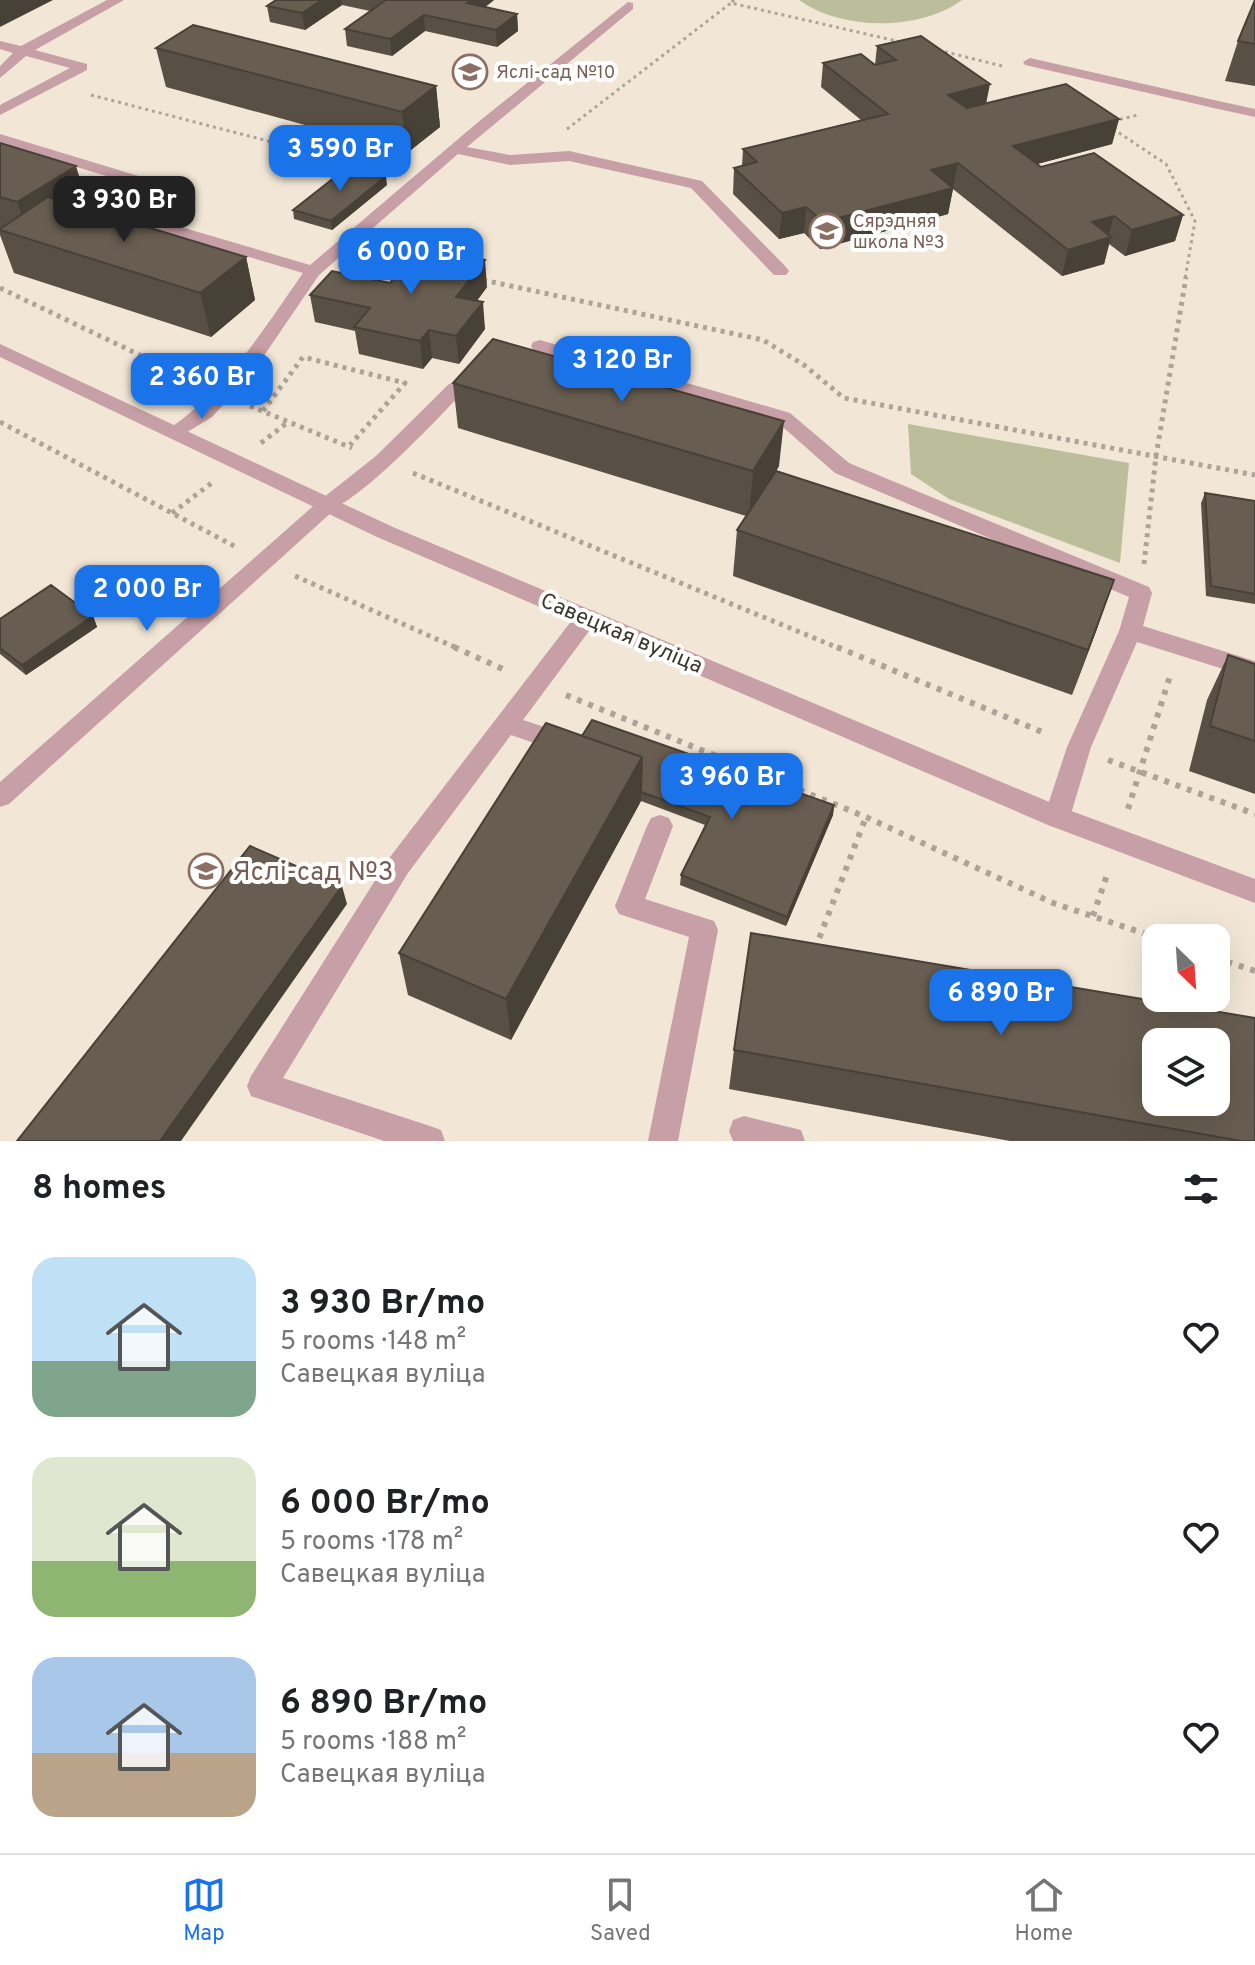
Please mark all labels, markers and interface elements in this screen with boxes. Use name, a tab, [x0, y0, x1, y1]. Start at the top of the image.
school or university icon: Яслі-сад №10	[451, 53, 489, 91]
place label: Яслі-сад №10	[496, 62, 615, 85]
pin: 3 590 Br	[257, 125, 423, 193]
text: 3 590 Br	[287, 134, 393, 167]
pin: 3 930 Br	[41, 176, 207, 244]
text: 3 930 Br	[71, 185, 177, 218]
place label: Сярэдняя школа №3	[853, 211, 944, 255]
school or university icon: Сярэдняя школа №3	[808, 212, 846, 250]
pin: 6 000 Br	[328, 228, 494, 296]
text: 6 000 Br	[356, 237, 466, 270]
pin: 3 120 Br	[539, 336, 705, 404]
text: 3 120 Br	[572, 345, 672, 378]
pin: 2 360 Br	[119, 353, 285, 421]
text: 2 360 Br	[149, 362, 255, 395]
pin: 2 000 Br	[64, 565, 230, 633]
text: 2 000 Br	[92, 574, 202, 607]
street label: Савецкая вуліца	[536, 588, 706, 681]
pin: 3 960 Br	[649, 753, 815, 821]
text: 3 960 Br	[679, 762, 785, 795]
school or university icon: Яслі-сад №3	[187, 852, 225, 890]
place label: Яслі-сад №3	[232, 857, 393, 890]
north arrow	[1142, 924, 1230, 1012]
map controls	[1142, 924, 1230, 1116]
pin: 6 890 Br	[918, 969, 1084, 1037]
text: 6 890 Br	[947, 978, 1055, 1011]
button: layers	[1142, 1028, 1230, 1116]
icon: filters	[1179, 1167, 1223, 1211]
text: 8 homes	[32, 1168, 166, 1211]
text: 3 930 Br/mo	[280, 1283, 485, 1326]
icon: home	[96, 1289, 192, 1385]
icon: heart	[1179, 1315, 1223, 1359]
text: 5 rooms · 148 m²	[280, 1326, 466, 1359]
text: Савецкая вуліца	[280, 1359, 485, 1392]
text: 6 000 Br/mo	[280, 1483, 490, 1526]
icon: home	[96, 1489, 192, 1585]
icon: heart	[1179, 1515, 1223, 1559]
text: 5 rooms · 178 m²	[280, 1526, 463, 1559]
text: Савецкая вуліца	[280, 1559, 485, 1592]
text: 6 890 Br/mo	[280, 1683, 487, 1726]
icon: home	[96, 1689, 192, 1785]
icon: heart	[1179, 1715, 1223, 1759]
text: 5 rooms · 188 m²	[280, 1726, 466, 1759]
text: Савецкая вуліца	[280, 1759, 485, 1792]
tab: Map	[182, 1873, 226, 1948]
tab: Saved	[590, 1873, 651, 1948]
tab: Home	[1015, 1873, 1073, 1948]

